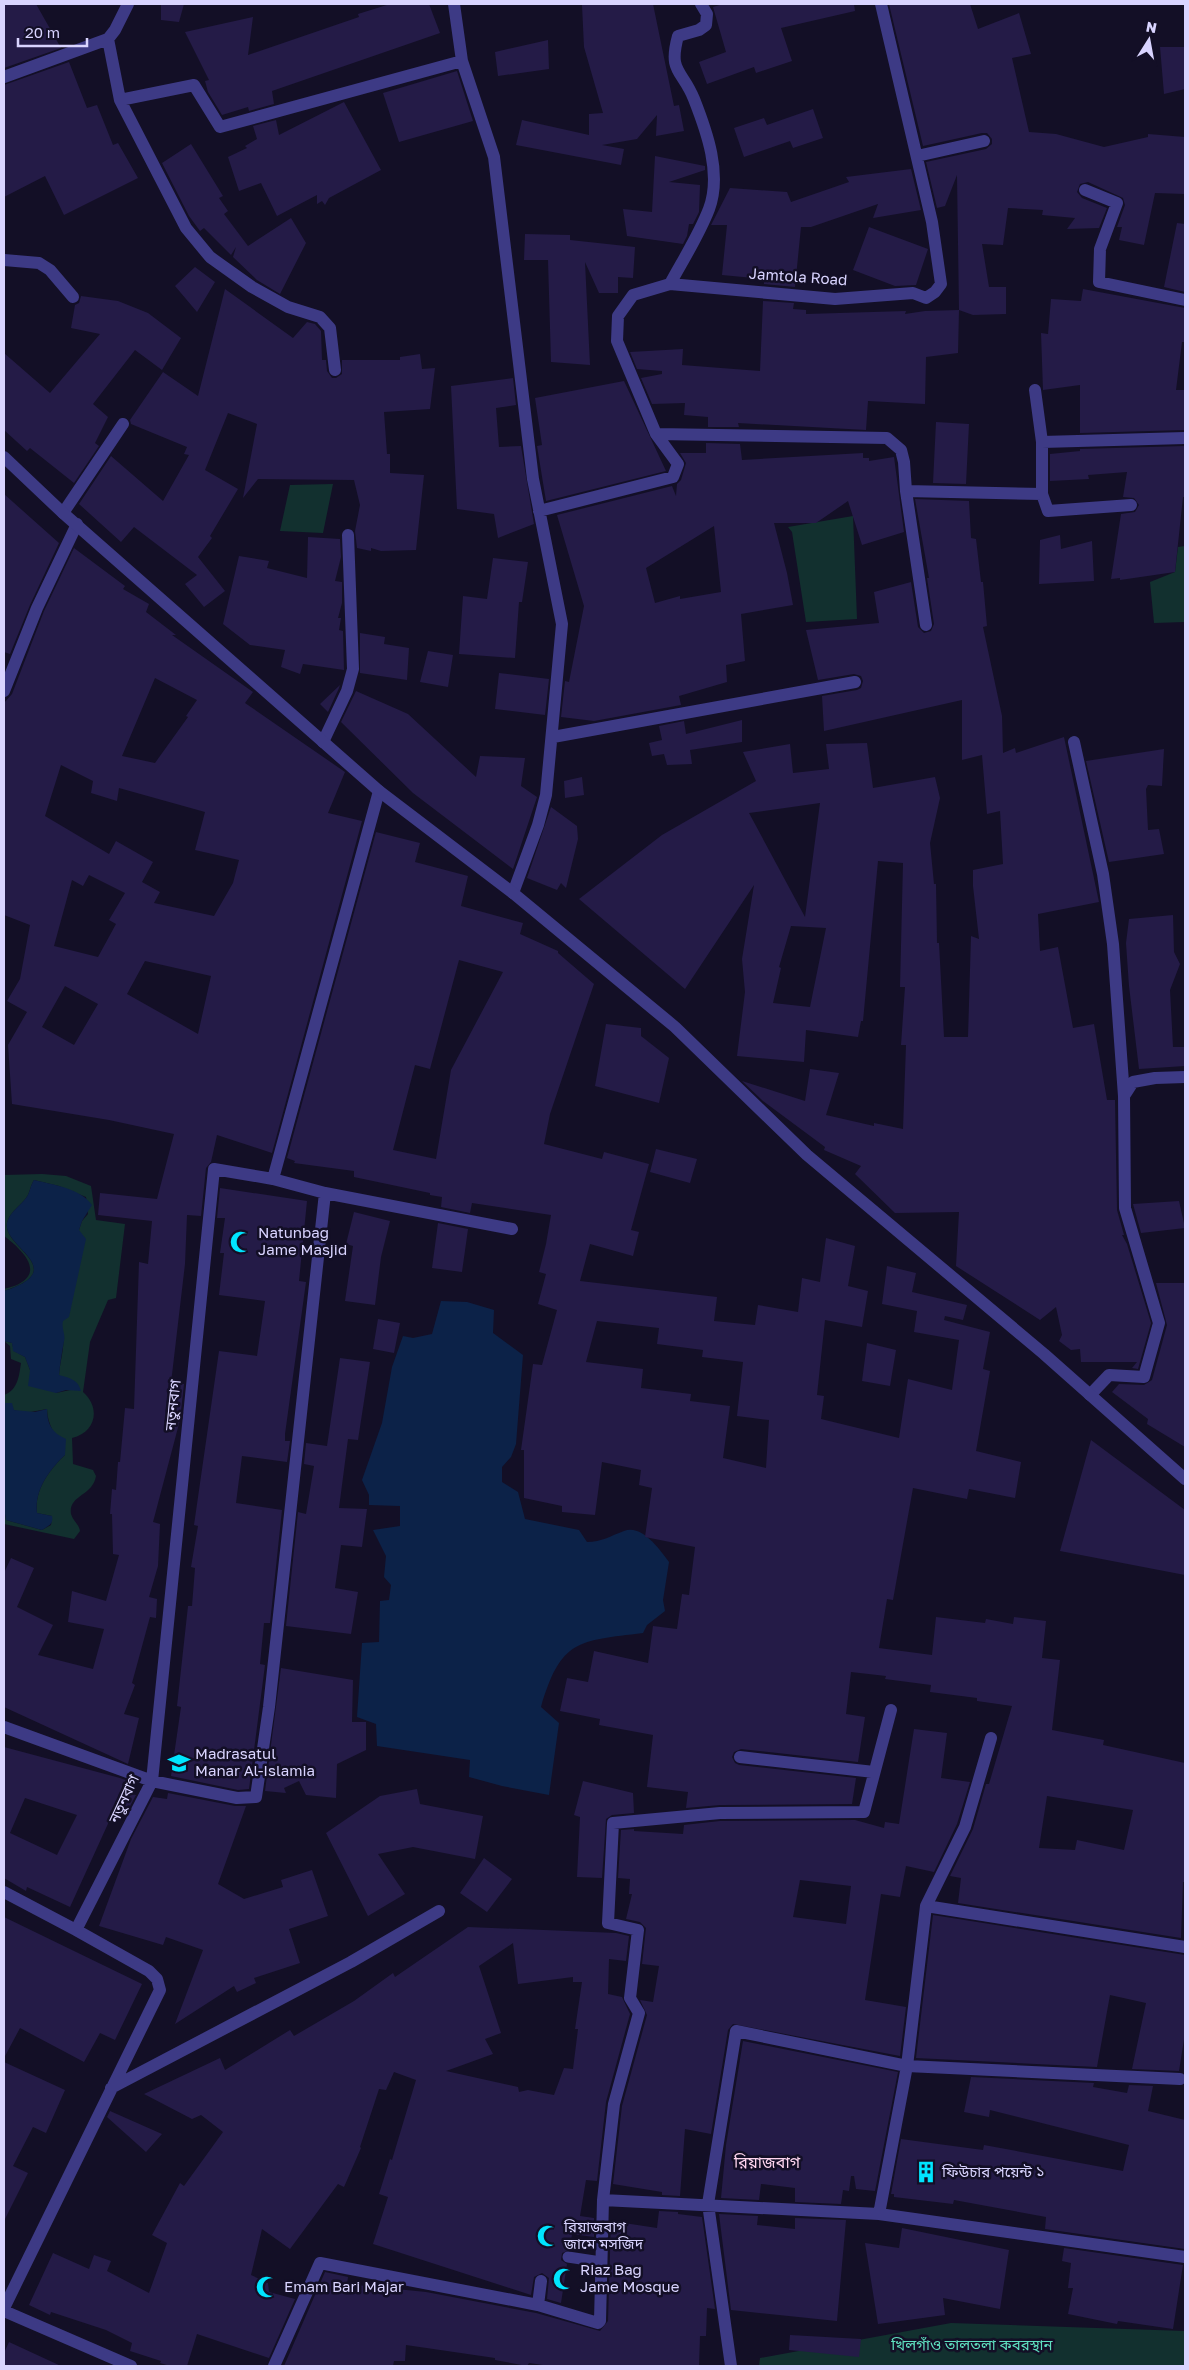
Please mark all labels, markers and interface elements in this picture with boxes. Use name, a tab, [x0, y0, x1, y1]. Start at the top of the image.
scale bar	[18, 15, 86, 47]
north arrow	[1124, 15, 1174, 65]
text: N	[1145, 17, 1158, 36]
text: 20 m	[25, 23, 60, 41]
street label: Jamtola Road	[748, 264, 848, 288]
place label: Natunbag Jame Masjid	[258, 1223, 347, 1258]
mosque icon: Natunbag Jame Masjid	[228, 1229, 254, 1255]
street label: নতুনবাগ	[160, 1378, 185, 1432]
place label: Madrasatul Manar Al-Islamia	[195, 1744, 315, 1779]
school or university icon: Madrasatul Manar Al-Islamia	[166, 1750, 192, 1776]
street label: নতুনবাগ	[104, 1771, 143, 1827]
district label: রিয়াজবাগ	[733, 2152, 801, 2172]
building icon: ফিউচার পয়েন্ট ১	[913, 2159, 939, 2185]
place label: ফিউচার পয়েন্ট ১	[941, 2162, 1045, 2180]
place label: রিয়াজবাগ জামে মসজিদ	[563, 2217, 644, 2252]
mosque icon: রিয়াজবাগ জামে মসজিদ	[535, 2223, 561, 2249]
place label: Riaz Bag Jame Mosque	[580, 2260, 680, 2295]
mosque icon: Riaz Bag Jame Mosque	[551, 2266, 577, 2292]
mosque icon: Emam Bari Majar	[254, 2274, 280, 2300]
place label: Emam Bari Majar	[284, 2277, 404, 2295]
park label: খিলগাঁও তালতলা কবরস্থান	[890, 2335, 1054, 2353]

